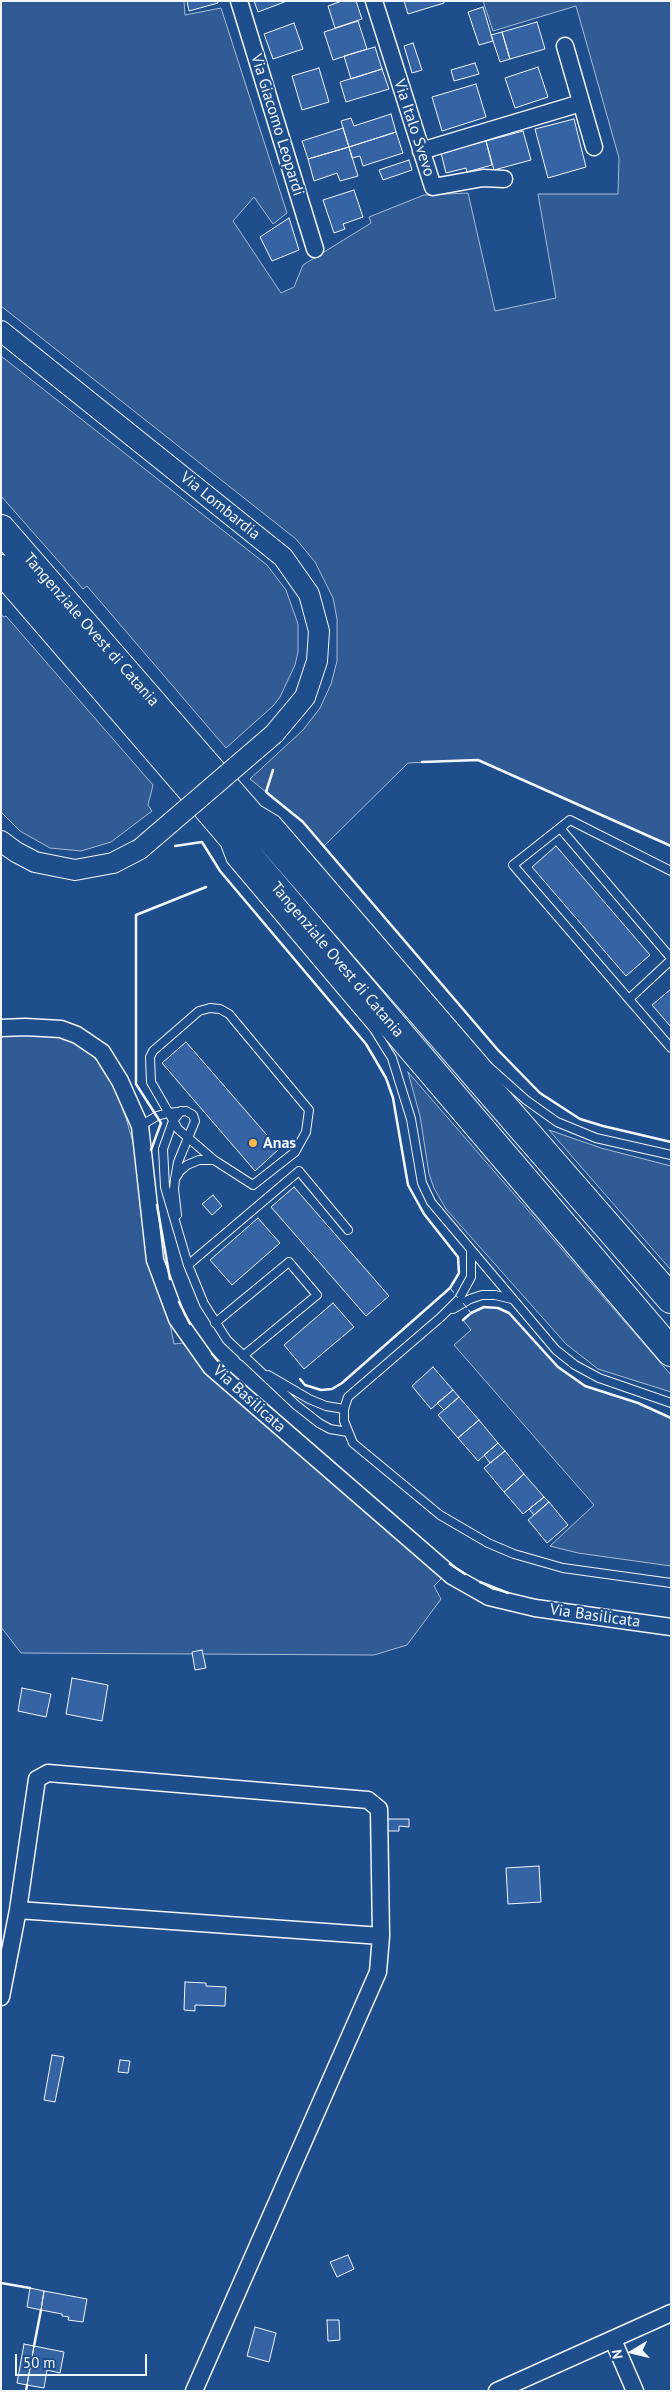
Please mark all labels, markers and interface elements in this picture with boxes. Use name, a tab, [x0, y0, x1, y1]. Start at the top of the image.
street label: Via Giacomo Leopardi	[246, 52, 308, 198]
street label: Via Italo Svevo	[389, 77, 439, 179]
street label: Via Lombardia	[176, 468, 264, 544]
street label: Tangenziale Ovest di Catania	[19, 549, 163, 711]
street label: Tangenziale Ovest di Catania	[266, 878, 408, 1042]
place label: Anas	[263, 1133, 296, 1153]
marker: Anas	[247, 1137, 259, 1149]
street label: Via Basilicata	[209, 1361, 289, 1437]
street label: Via Basilicata	[548, 1600, 642, 1632]
north arrow	[607, 2327, 657, 2377]
scale bar	[18, 2344, 150, 2376]
text: N	[608, 2348, 627, 2360]
text: 50 m	[23, 2353, 56, 2372]

